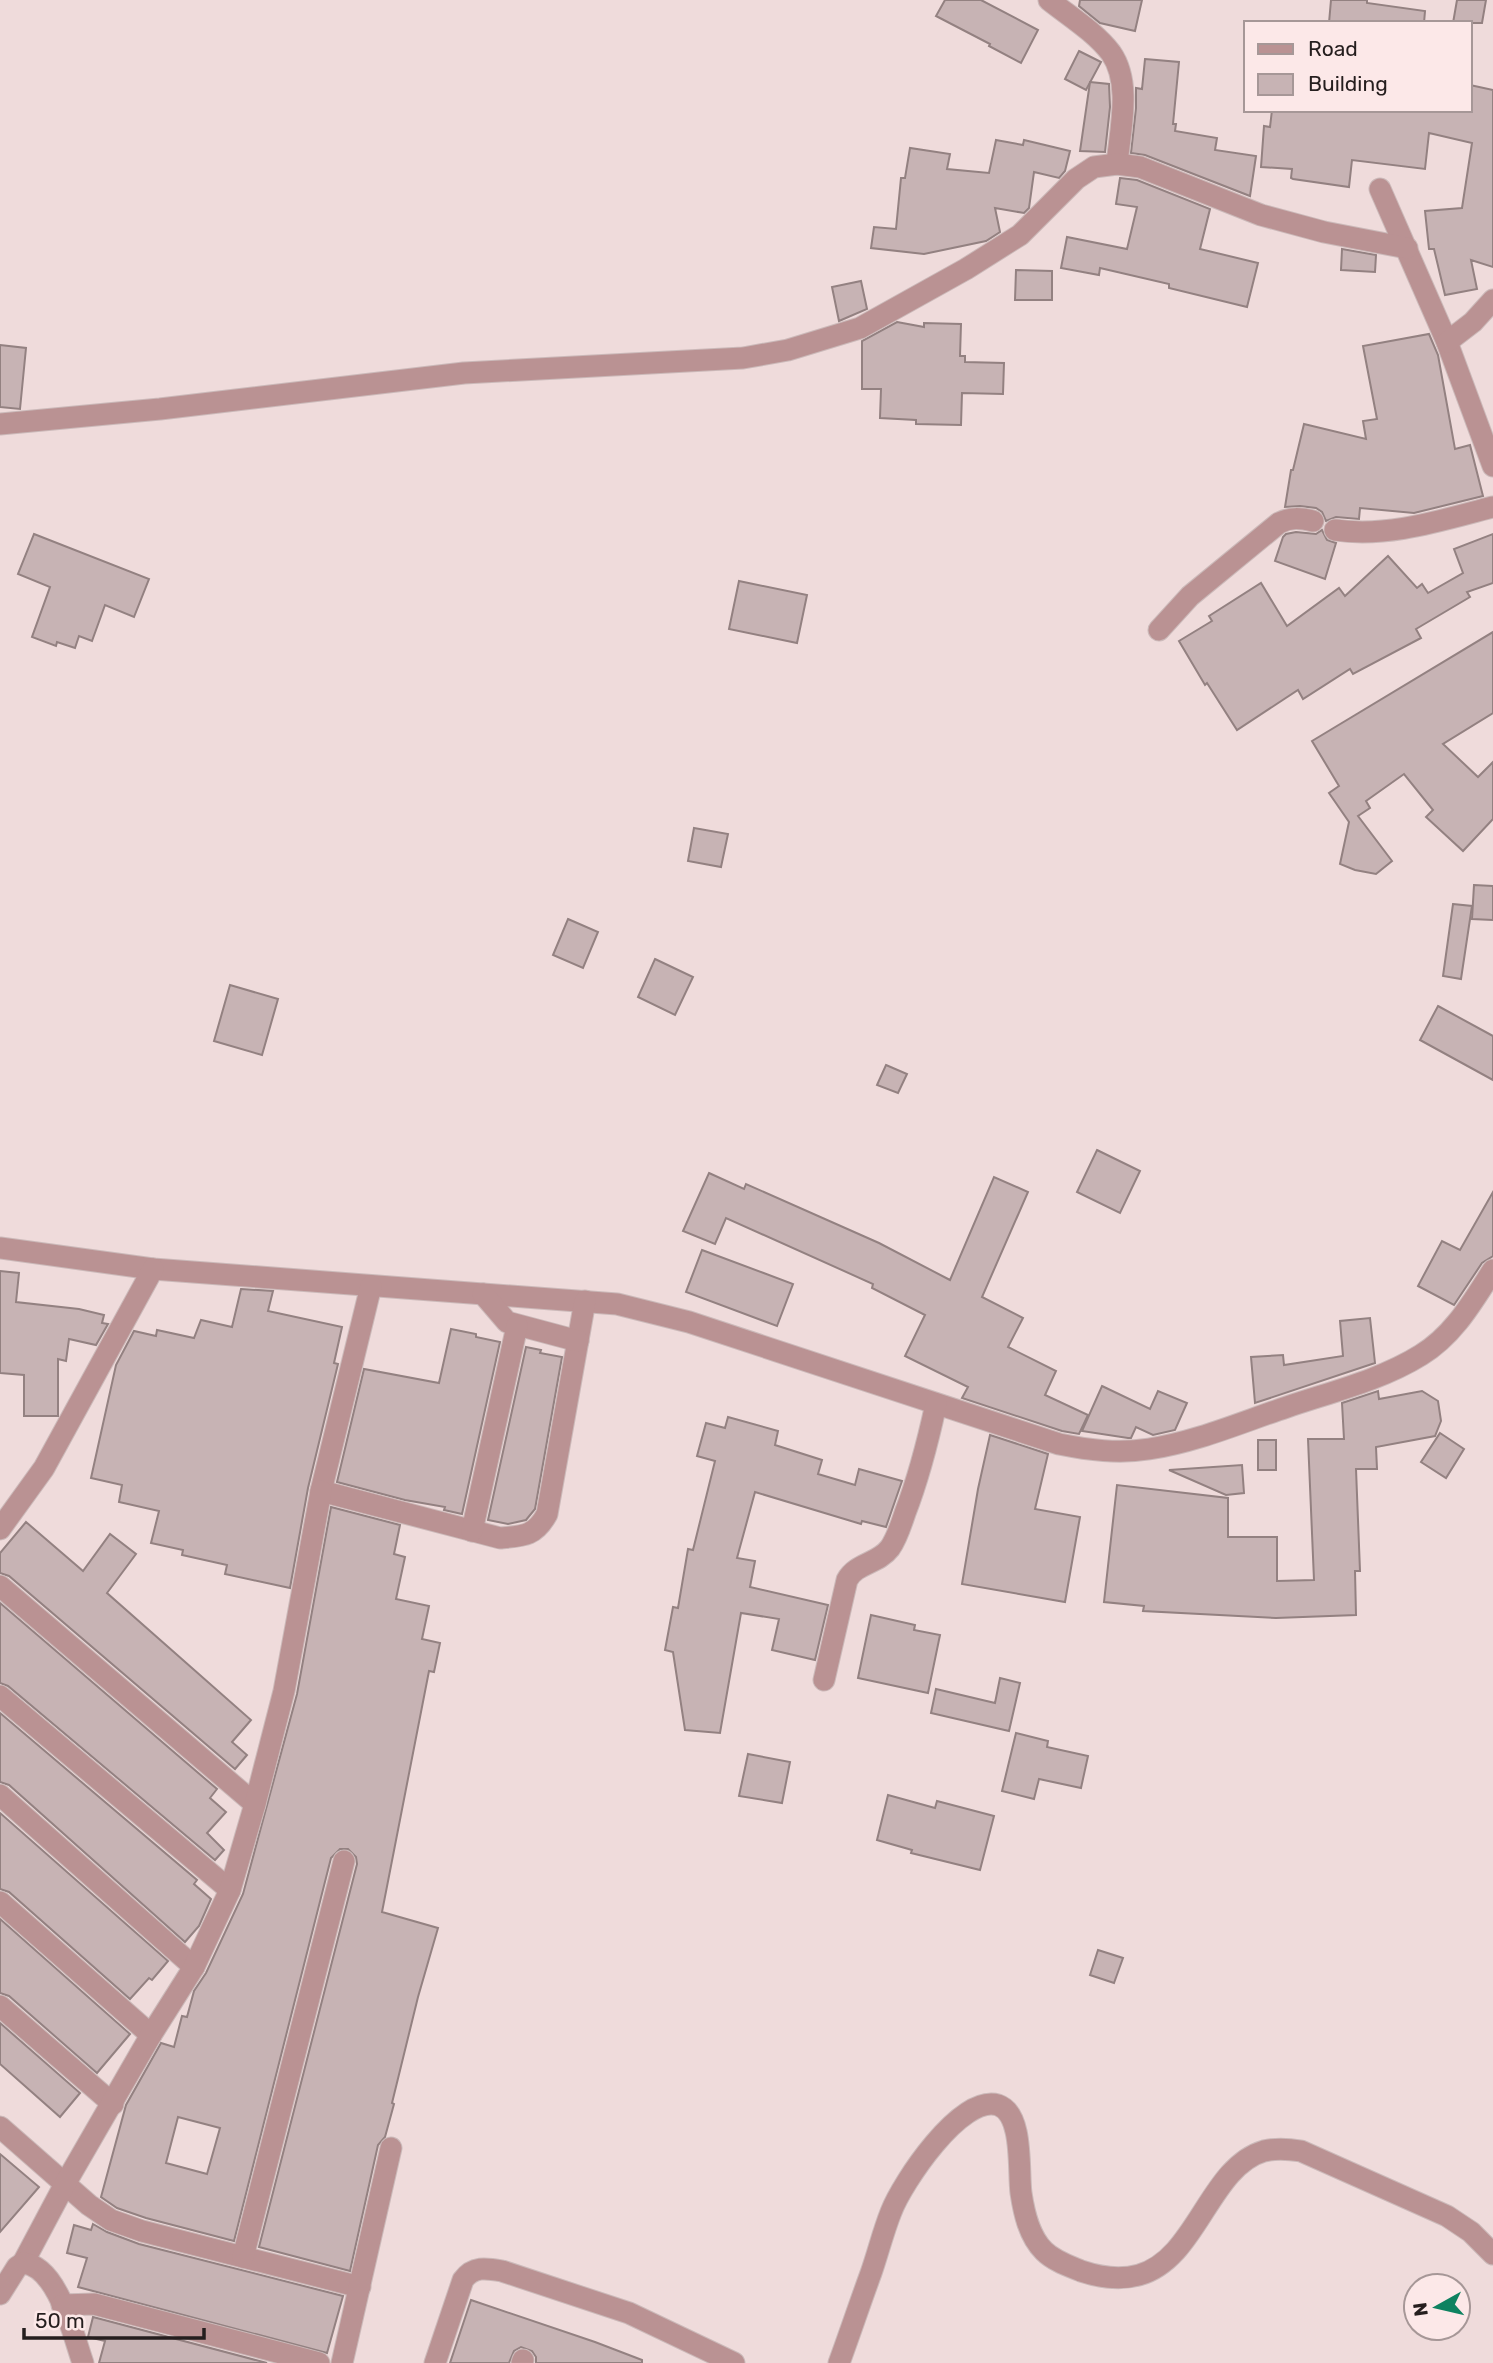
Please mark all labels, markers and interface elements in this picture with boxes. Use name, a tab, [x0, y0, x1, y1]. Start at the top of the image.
legend	[1244, 21, 1472, 112]
text: Road	[1308, 36, 1358, 61]
text: Building	[1308, 71, 1388, 96]
north arrow	[1402, 2272, 1472, 2342]
scale bar	[24, 2296, 205, 2340]
text: N	[1408, 2301, 1433, 2318]
text: 50 m	[35, 2308, 85, 2333]

